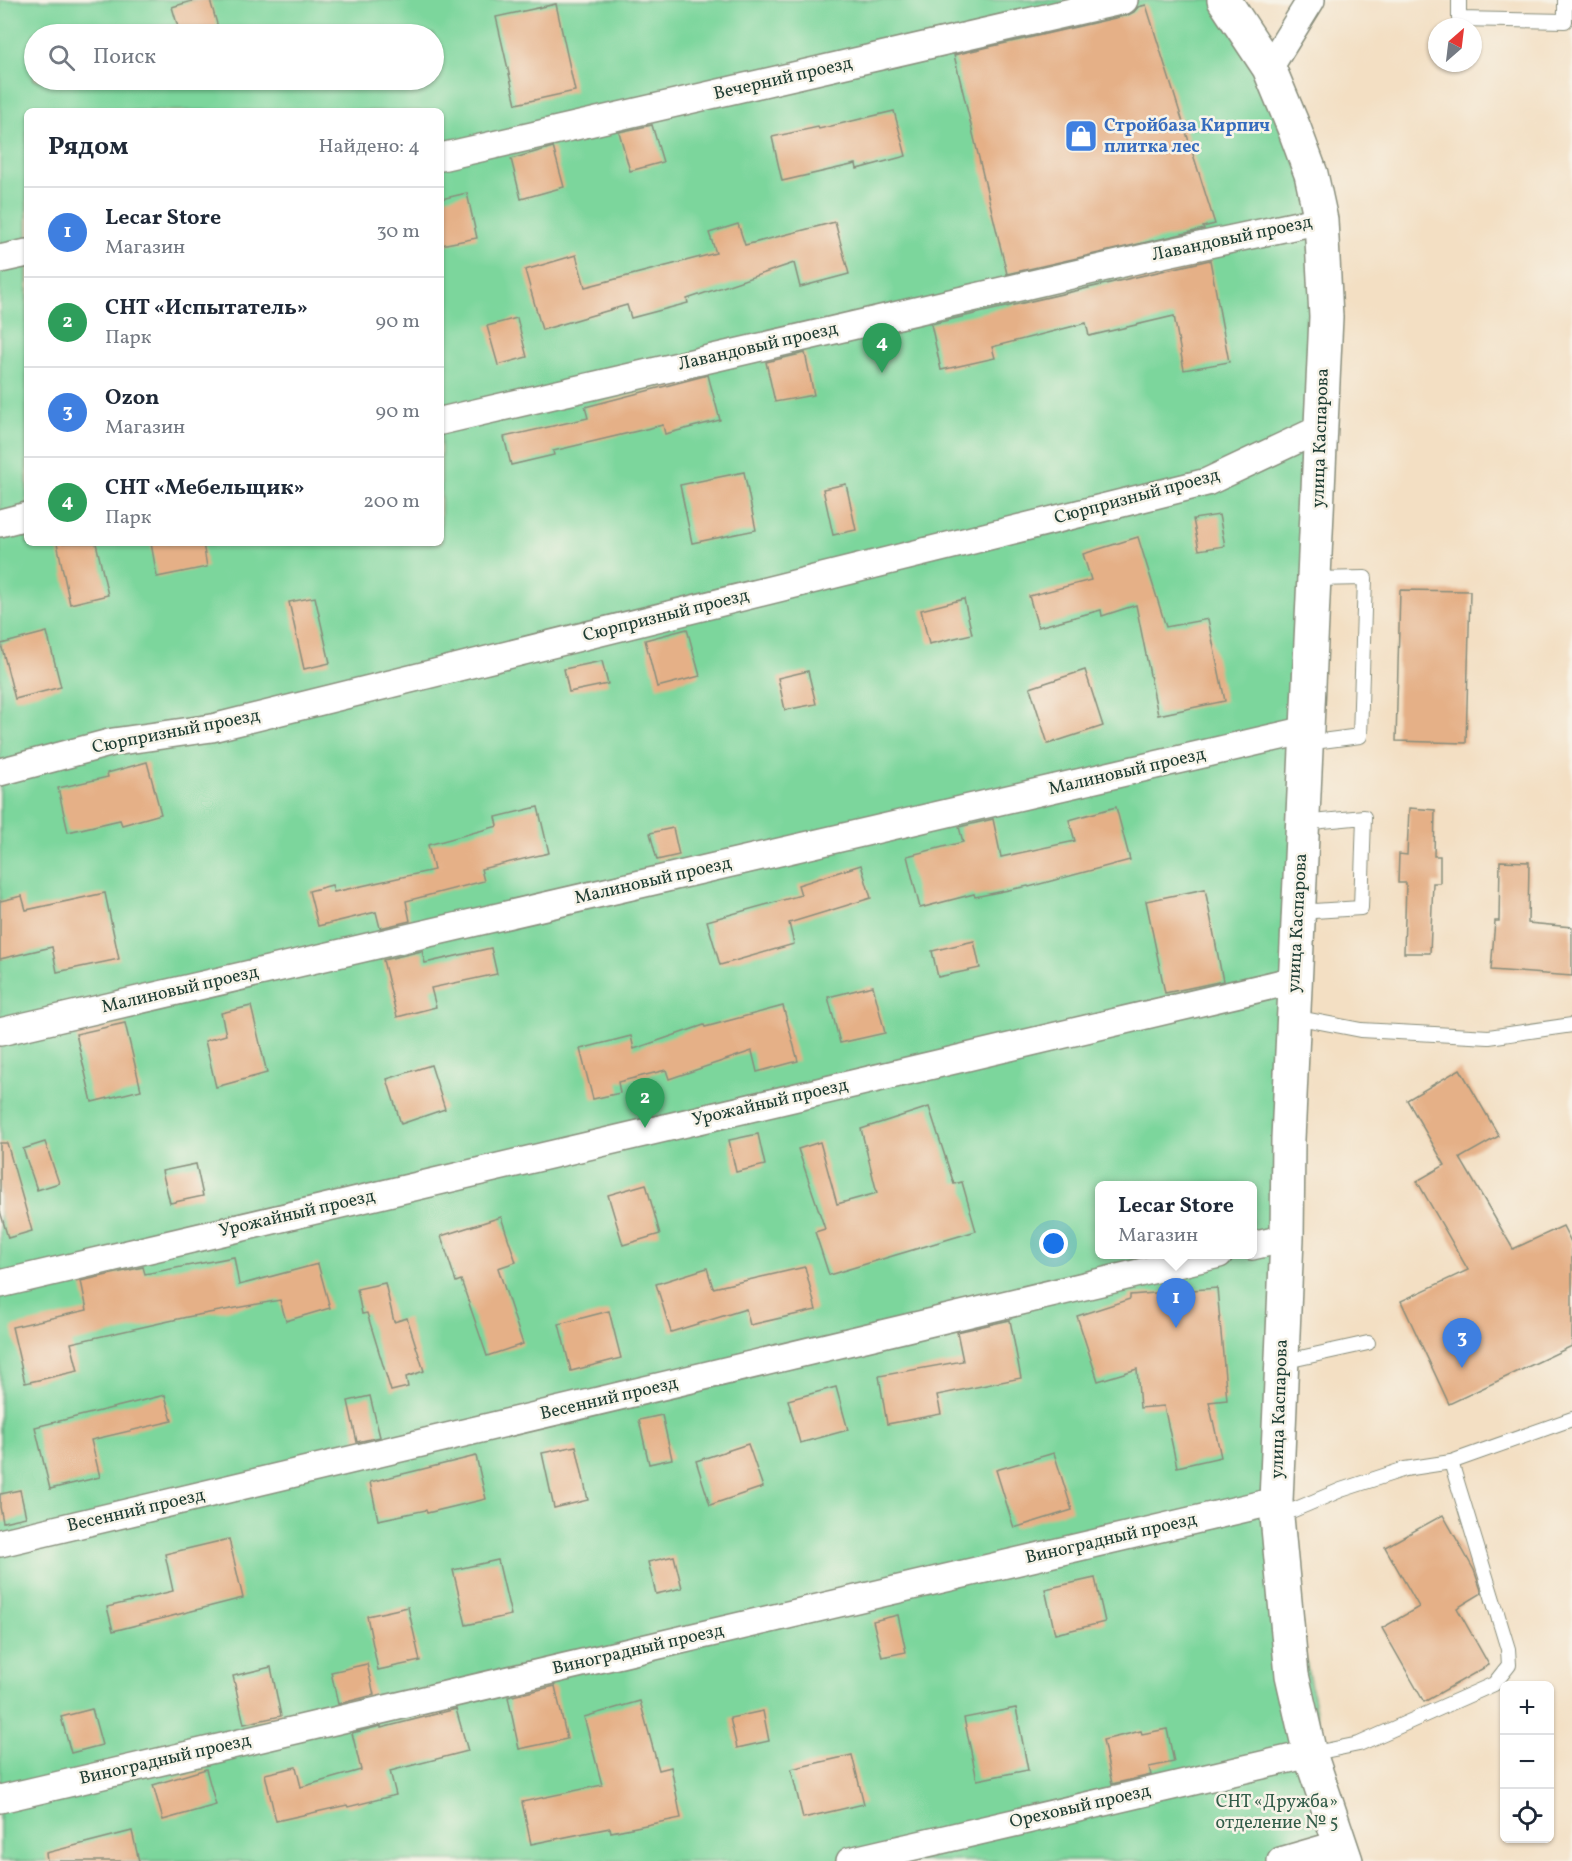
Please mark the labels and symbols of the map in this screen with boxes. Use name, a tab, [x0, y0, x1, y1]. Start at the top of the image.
north arrow	[1428, 18, 1482, 72]
street label: Вечерний проезд	[711, 51, 855, 107]
place label: Стройбаза Кирпич плитка лес	[1104, 114, 1270, 160]
shop icon: Стройбаза Кирпич плитка лес	[1063, 118, 1099, 154]
street label: Лавандовый проезд	[1150, 210, 1314, 268]
street label: Лавандовый проезд	[676, 316, 840, 378]
pin: 4	[862, 324, 902, 373]
street label: улица Каспарова	[1306, 368, 1336, 508]
street label: Сюрпризный проезд	[1051, 463, 1223, 531]
street label: Сюрпризный проезд	[580, 583, 752, 649]
street label: Сюрпризный проезд	[90, 703, 262, 761]
street label: Малиновый проезд	[1046, 742, 1208, 802]
street label: Малиновый проезд	[572, 851, 734, 911]
street label: улица Каспарова	[1282, 853, 1314, 993]
street label: Малиновый проезд	[99, 960, 261, 1020]
street label: Урожайный проезд	[690, 1073, 850, 1133]
pin: 2	[626, 1078, 664, 1128]
street label: Урожайный проезд	[217, 1184, 377, 1244]
your location	[1039, 1229, 1068, 1258]
pin: 1	[1156, 1278, 1196, 1328]
pin: 3	[1442, 1318, 1482, 1368]
street label: улица Каспарова	[1265, 1339, 1295, 1479]
street label: Весенний проезд	[538, 1371, 680, 1427]
street label: Весенний проезд	[65, 1483, 207, 1539]
street label: Виноградный проезд	[1023, 1507, 1199, 1571]
street label: Виноградный проезд	[550, 1618, 726, 1682]
street label: Виноградный проезд	[77, 1728, 253, 1792]
street label: Ореховый проезд	[1007, 1779, 1153, 1835]
park label: СНТ «Дружба» отделение № 5	[1216, 1790, 1338, 1836]

